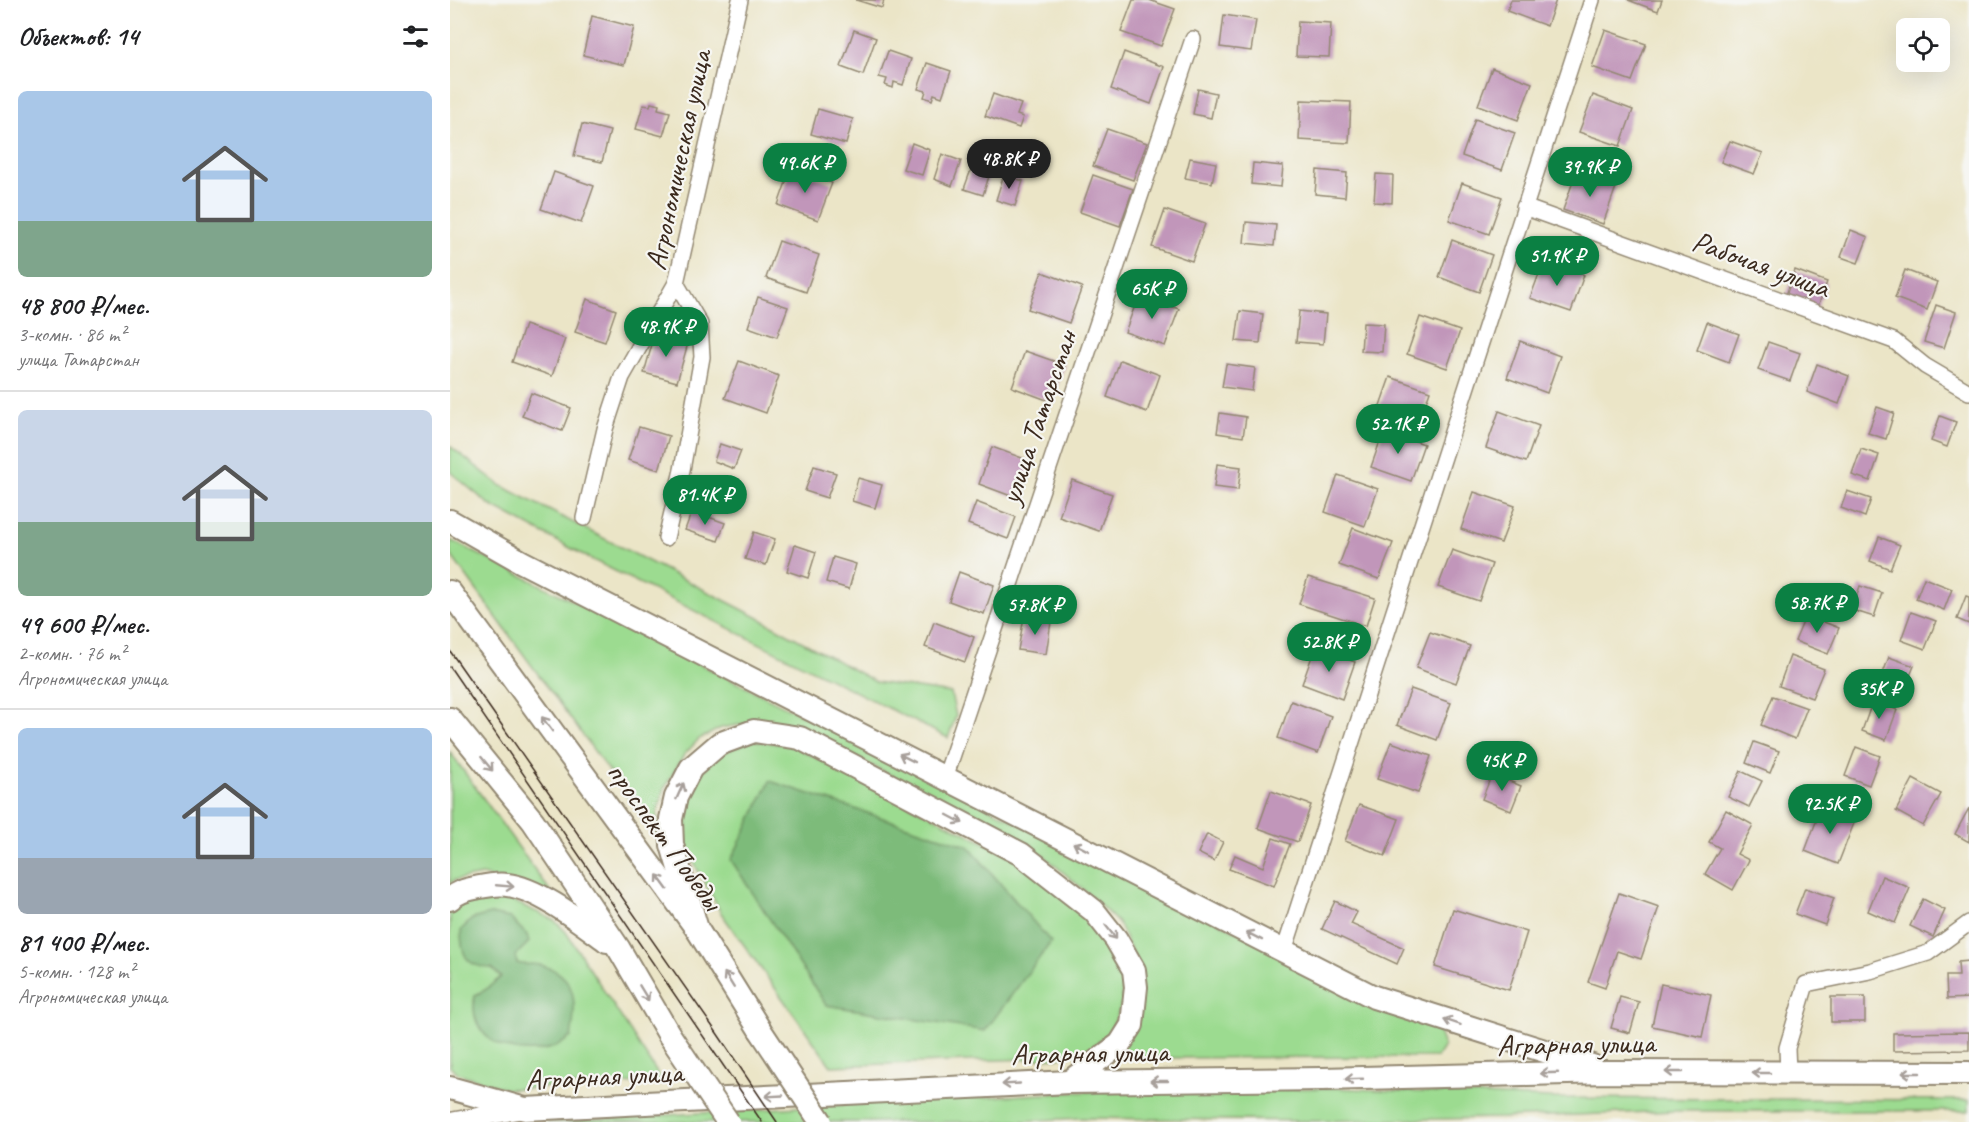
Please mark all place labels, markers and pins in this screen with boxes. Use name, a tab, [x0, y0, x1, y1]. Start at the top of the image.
pin: 48.8K ₽	[954, 139, 1064, 190]
pin: 49.6K ₽	[750, 143, 860, 194]
pin: 39.9K ₽	[1535, 147, 1645, 198]
pin: 51.9K ₽	[1502, 236, 1612, 287]
pin: 65K ₽	[1110, 269, 1194, 320]
pin: 48.9K ₽	[611, 307, 721, 358]
pin: 52.1K ₽	[1343, 404, 1453, 455]
pin: 81.4K ₽	[650, 475, 760, 526]
pin: 58.7K ₽	[1762, 583, 1872, 634]
pin: 57.8K ₽	[980, 585, 1090, 636]
pin: 52.8K ₽	[1274, 622, 1384, 673]
pin: 35K ₽	[1837, 669, 1921, 720]
pin: 45K ₽	[1460, 741, 1544, 792]
pin: 92.5K ₽	[1775, 784, 1885, 835]

